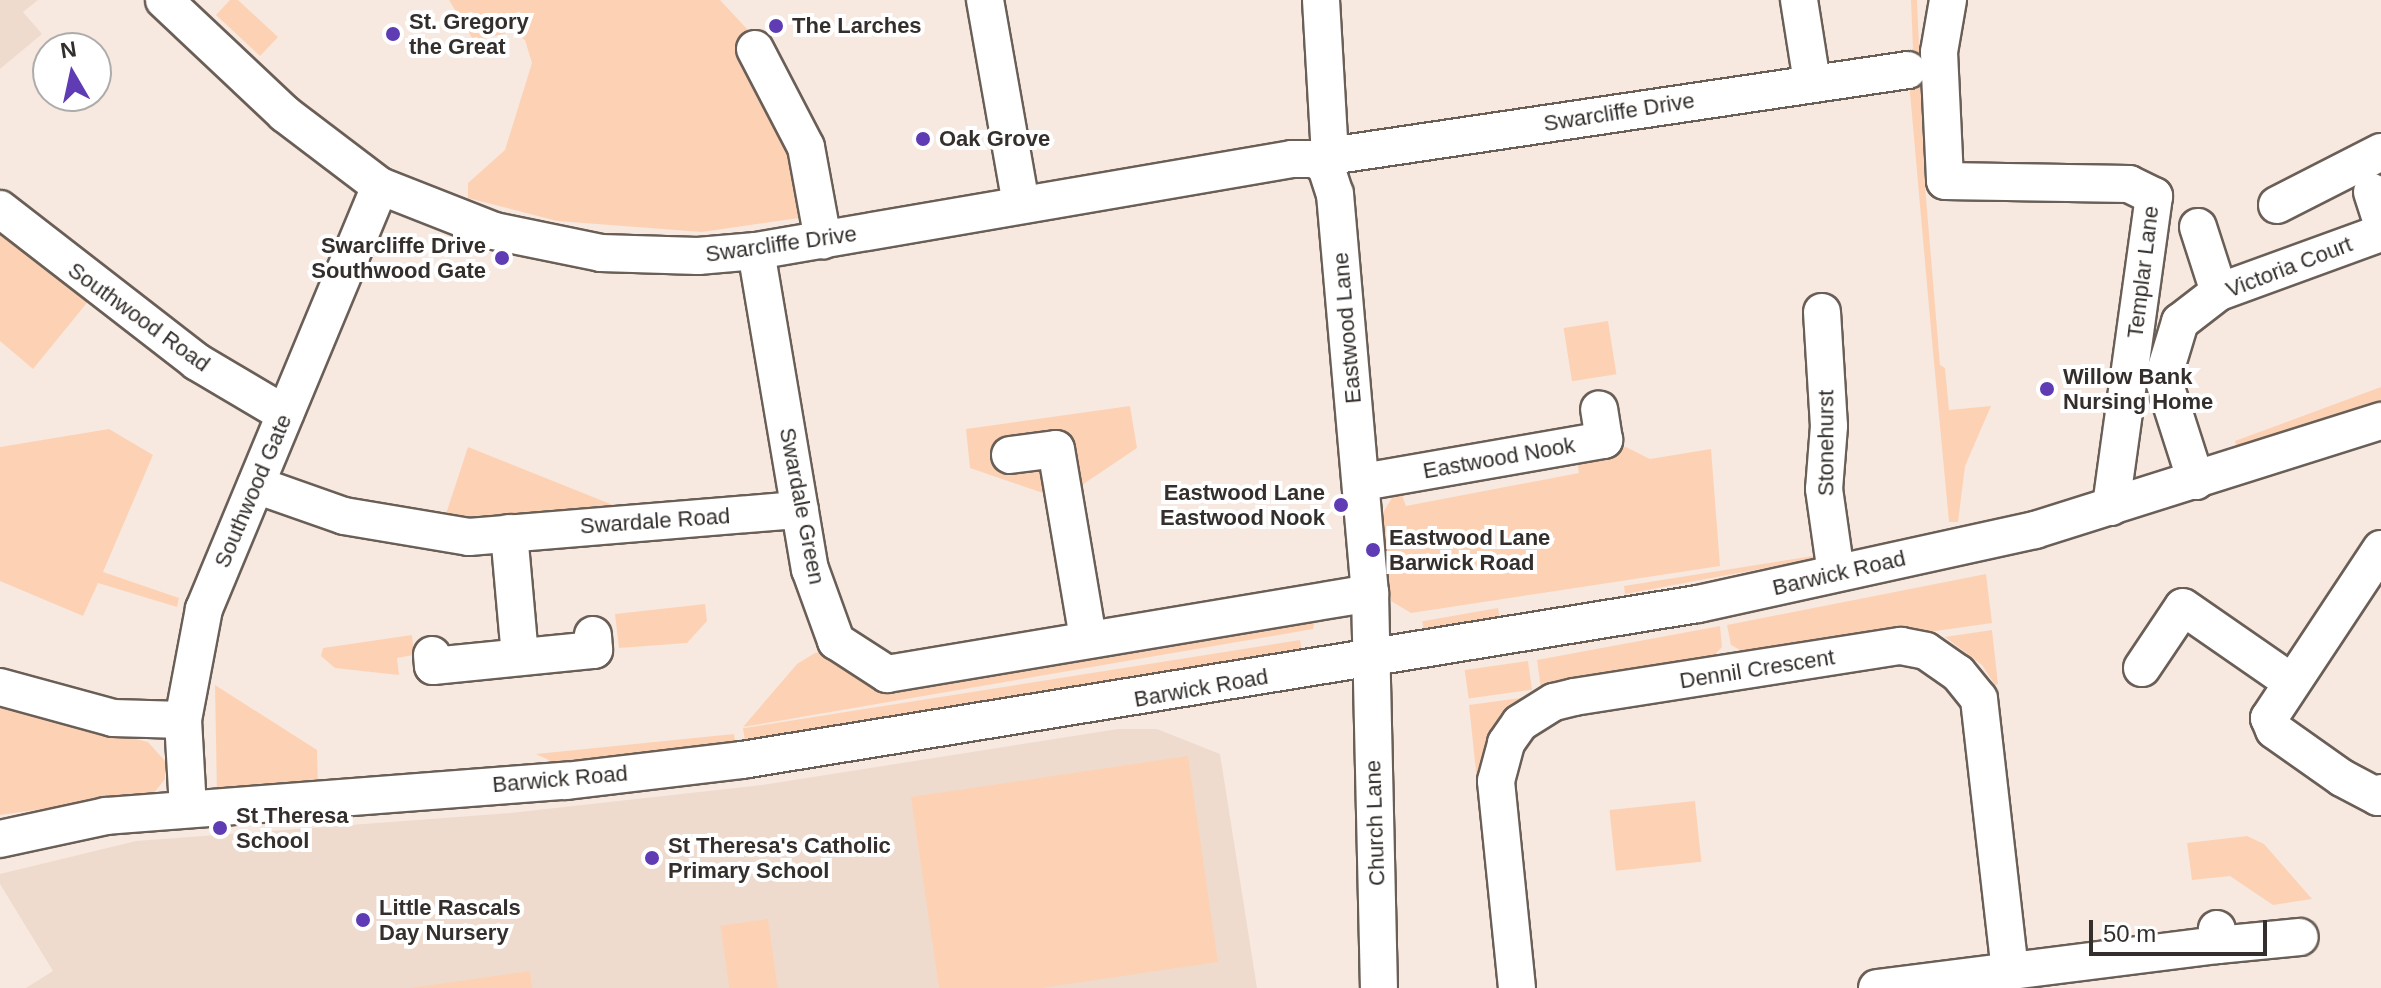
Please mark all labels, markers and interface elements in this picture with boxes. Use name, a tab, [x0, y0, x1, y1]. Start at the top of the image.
place label: St. Gregory the Great	[409, 8, 529, 60]
place label: The Larches	[792, 13, 922, 39]
marker: The Larches	[767, 17, 785, 35]
marker: St. Gregory the Great	[384, 25, 402, 43]
north arrow	[32, 32, 112, 112]
text: N	[59, 36, 78, 63]
street label: Swarcliffe Drive	[1542, 87, 1696, 137]
place label: Oak Grove	[939, 126, 1050, 152]
marker: Oak Grove	[914, 130, 932, 148]
street label: Templar Lane	[2122, 204, 2164, 340]
street label: Swarcliffe Drive	[704, 220, 858, 268]
street label: Victoria Court	[2222, 231, 2356, 303]
place label: Swarcliffe Drive Southwood Gate	[311, 232, 486, 284]
marker: Swarcliffe Drive Southwood Gate	[493, 249, 511, 267]
street label: Eastwood Lane	[1327, 251, 1367, 405]
street label: Southwood Road	[63, 257, 215, 377]
place label: Willow Bank Nursing Home	[2063, 363, 2213, 414]
marker: Willow Bank Nursing Home	[2038, 380, 2056, 398]
street label: Stonehurst	[1813, 390, 1839, 496]
street label: Southwood Gate	[209, 410, 297, 572]
street label: Swardale Green	[774, 425, 830, 587]
street label: Eastwood Nook	[1421, 432, 1577, 484]
place label: Eastwood Lane Eastwood Nook	[1160, 479, 1325, 530]
marker: Eastwood Lane Eastwood Nook	[1332, 496, 1350, 514]
street label: Swardale Road	[579, 503, 731, 539]
place label: Eastwood Lane Barwick Road	[1389, 524, 1550, 576]
marker: Eastwood Lane Barwick Road	[1364, 541, 1382, 559]
street label: Barwick Road	[1770, 545, 1908, 601]
street label: Dennil Crescent	[1678, 644, 1836, 694]
street label: Barwick Road	[1132, 663, 1270, 713]
street label: Barwick Road	[491, 760, 629, 798]
street label: Church Lane	[1360, 760, 1390, 886]
place label: St Theresa School	[236, 802, 348, 854]
marker: St Theresa School	[211, 819, 229, 837]
place label: St Theresa's Catholic Primary School	[668, 832, 891, 884]
marker: St Theresa's Catholic Primary School	[643, 849, 661, 867]
place label: Little Rascals Day Nursery	[379, 894, 521, 946]
scale bar	[2093, 904, 2271, 954]
marker: Little Rascals Day Nursery	[354, 911, 372, 929]
text: 50 m	[2103, 920, 2156, 947]

